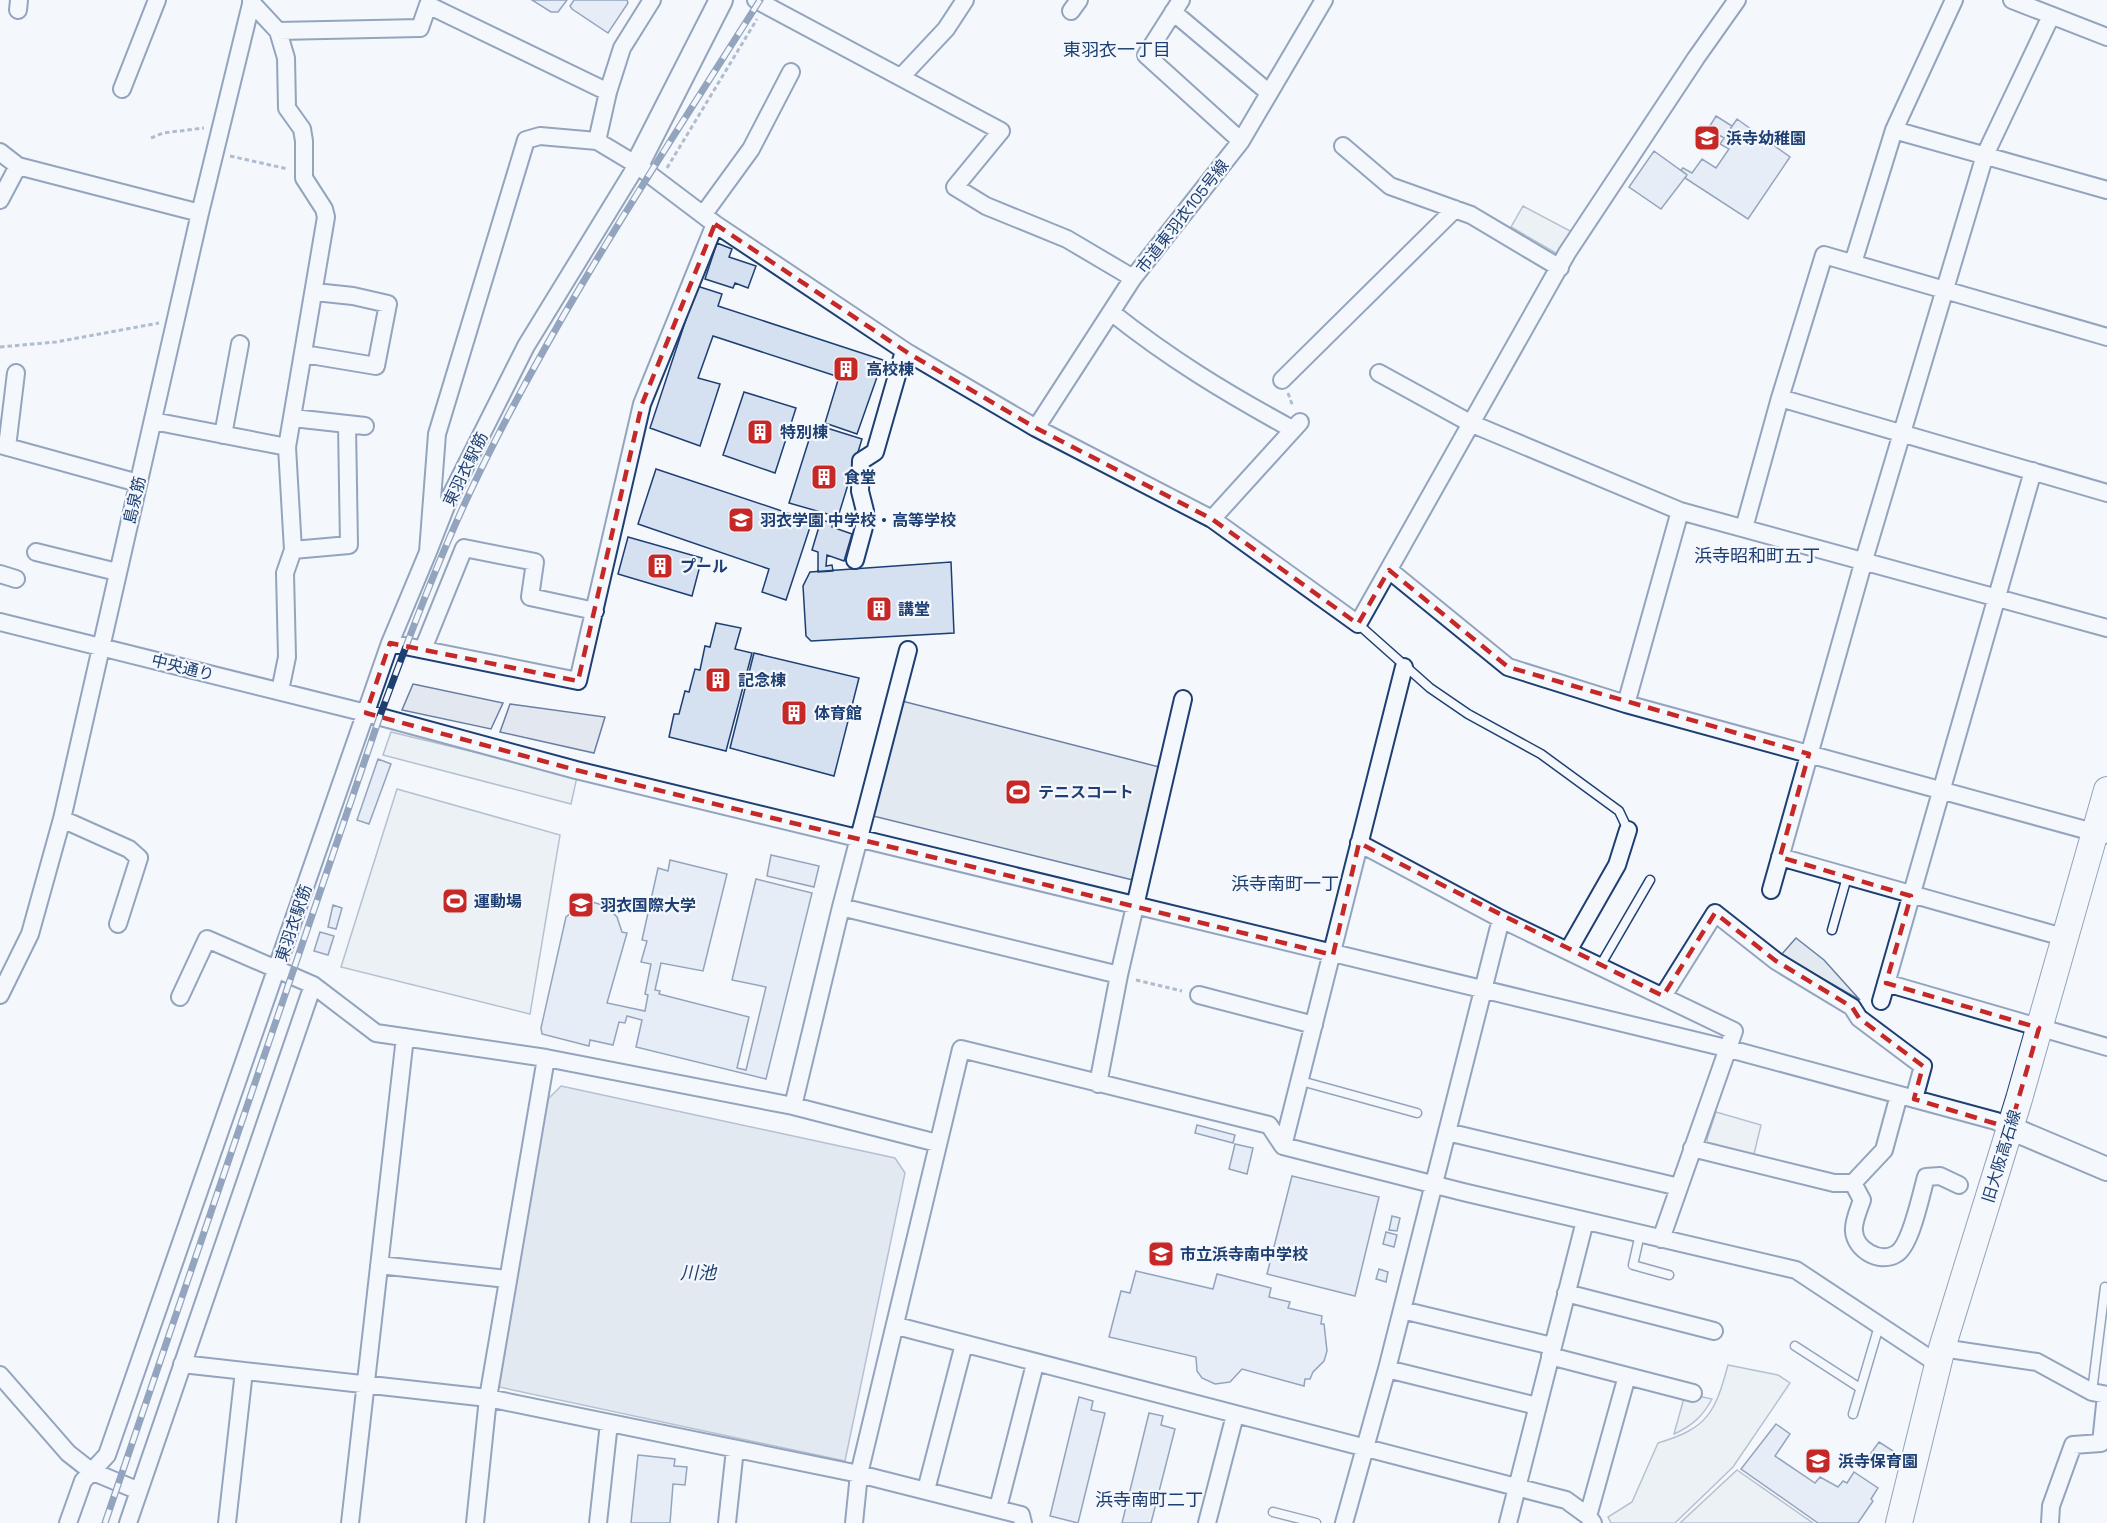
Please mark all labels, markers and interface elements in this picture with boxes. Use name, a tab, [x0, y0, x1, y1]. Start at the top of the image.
district label: 東羽衣一丁目	[1063, 38, 1171, 61]
school or university icon: 浜寺幼稚園	[1692, 123, 1722, 153]
place label: 浜寺幼稚園	[1726, 128, 1806, 149]
street label: 市道東羽衣105号線	[1131, 155, 1233, 277]
building icon: 高校棟	[831, 354, 861, 384]
place label: 高校棟	[866, 359, 914, 380]
building icon: 特別棟	[745, 417, 775, 447]
place label: 特別棟	[780, 422, 828, 443]
street label: 東羽衣駅筋	[438, 429, 492, 510]
building icon: 食堂	[809, 462, 839, 492]
place label: 食堂	[844, 467, 876, 488]
street label: 島泉筋	[119, 474, 150, 526]
school or university icon: 羽衣学園 中学校・高等学校	[726, 505, 756, 535]
place label: 羽衣学園 中学校・高等学校	[760, 510, 956, 531]
district label: 浜寺昭和町五丁	[1694, 544, 1820, 567]
building icon: プール	[645, 551, 675, 581]
place label: プール	[680, 556, 728, 577]
building icon: 講堂	[864, 594, 894, 624]
place label: 講堂	[898, 599, 930, 620]
street label: 中央通り	[149, 650, 216, 685]
building icon: 記念棟	[703, 665, 733, 695]
place label: 記念棟	[738, 670, 786, 691]
building icon: 体育館	[779, 698, 809, 728]
place label: 体育館	[814, 703, 862, 724]
sports icon: テニスコート	[1003, 777, 1033, 807]
place label: テニスコート	[1038, 782, 1134, 803]
district label: 浜寺南町一丁	[1231, 872, 1339, 895]
street label: 東羽衣駅筋	[271, 882, 316, 964]
sports icon: 運動場	[440, 886, 470, 916]
school or university icon: 羽衣国際大学	[566, 890, 596, 920]
place label: 運動場	[474, 891, 522, 912]
place label: 羽衣国際大学	[600, 895, 696, 916]
street label: 旧大阪高石線	[1977, 1107, 2026, 1205]
school or university icon: 市立浜寺南中学校	[1146, 1239, 1176, 1269]
place label: 市立浜寺南中学校	[1180, 1244, 1308, 1265]
water label: 川池	[680, 1261, 718, 1284]
school or university icon: 浜寺保育園	[1803, 1446, 1833, 1476]
place label: 浜寺保育園	[1838, 1451, 1918, 1472]
district label: 浜寺南町二丁	[1095, 1488, 1203, 1511]

